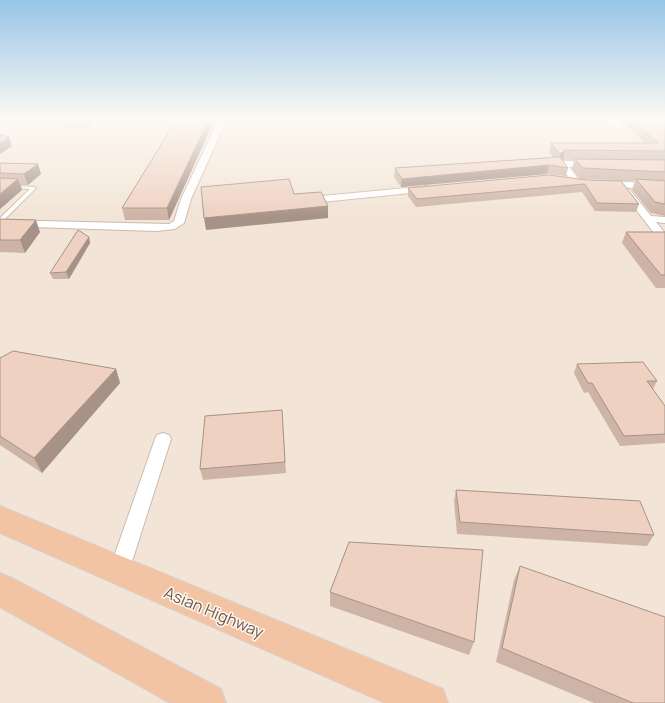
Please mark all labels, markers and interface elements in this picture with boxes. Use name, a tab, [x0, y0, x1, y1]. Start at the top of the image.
street label: Asian Highway	[161, 581, 268, 643]

